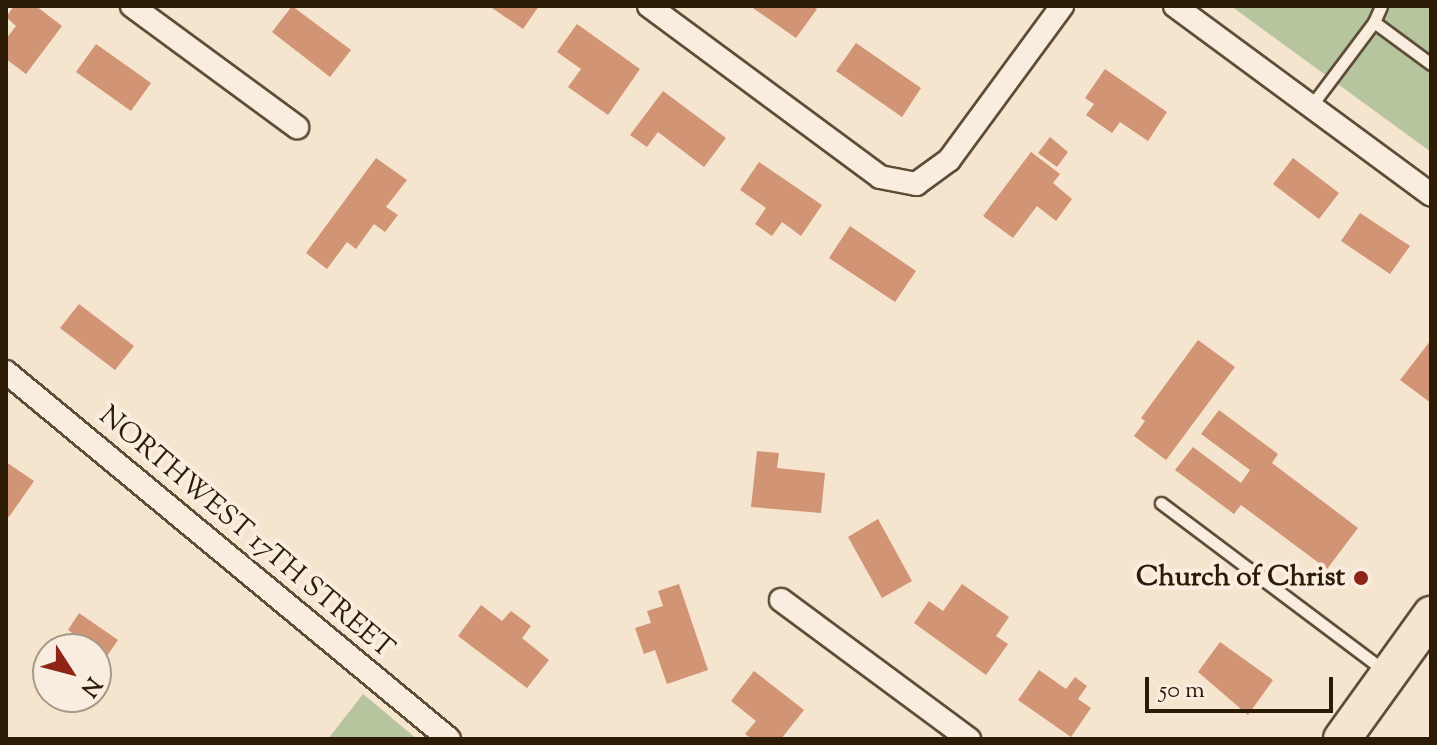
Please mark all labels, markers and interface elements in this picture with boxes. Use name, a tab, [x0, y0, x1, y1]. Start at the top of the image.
street label: NORTHWEST 17TH STREET	[92, 400, 400, 666]
place label: Church of Christ	[1136, 561, 1345, 595]
marker: Church of Christ	[1352, 569, 1370, 587]
north arrow	[32, 633, 112, 713]
scale bar	[1149, 661, 1337, 711]
text: N	[72, 669, 108, 702]
text: 50 m	[1159, 674, 1205, 708]

